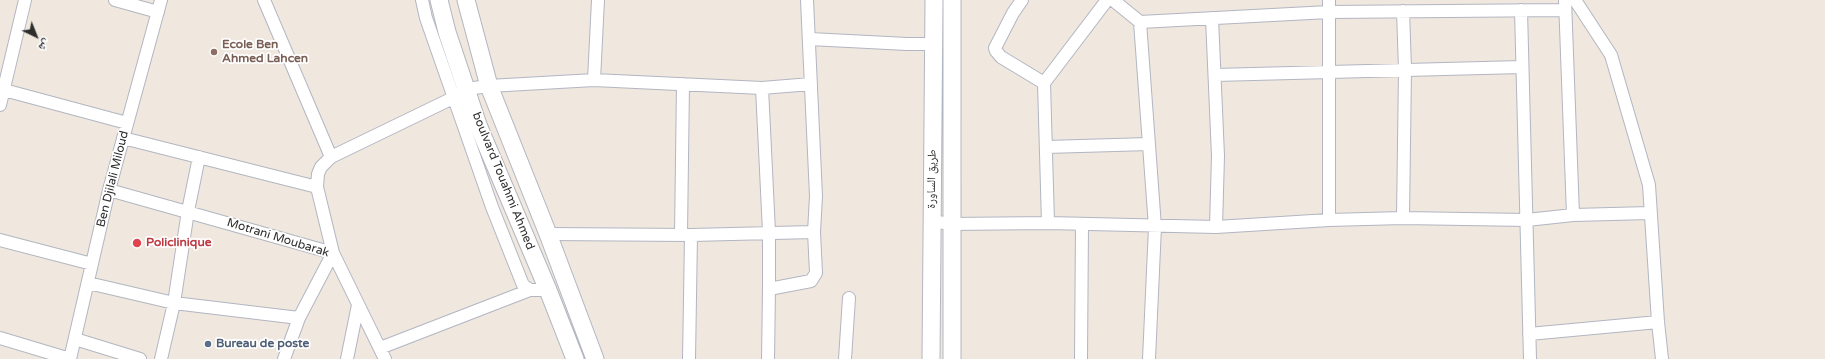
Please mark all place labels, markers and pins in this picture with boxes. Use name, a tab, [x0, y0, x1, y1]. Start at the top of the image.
place label: Ecole Ben Ahmed Lahcen	[222, 38, 308, 66]
marker: Ecole Ben Ahmed Lahcen	[209, 47, 219, 57]
place label: Policlinique	[146, 236, 212, 250]
marker: Policlinique	[131, 237, 143, 249]
place label: Bureau de poste	[216, 337, 309, 351]
marker: Bureau de poste	[203, 339, 213, 349]

